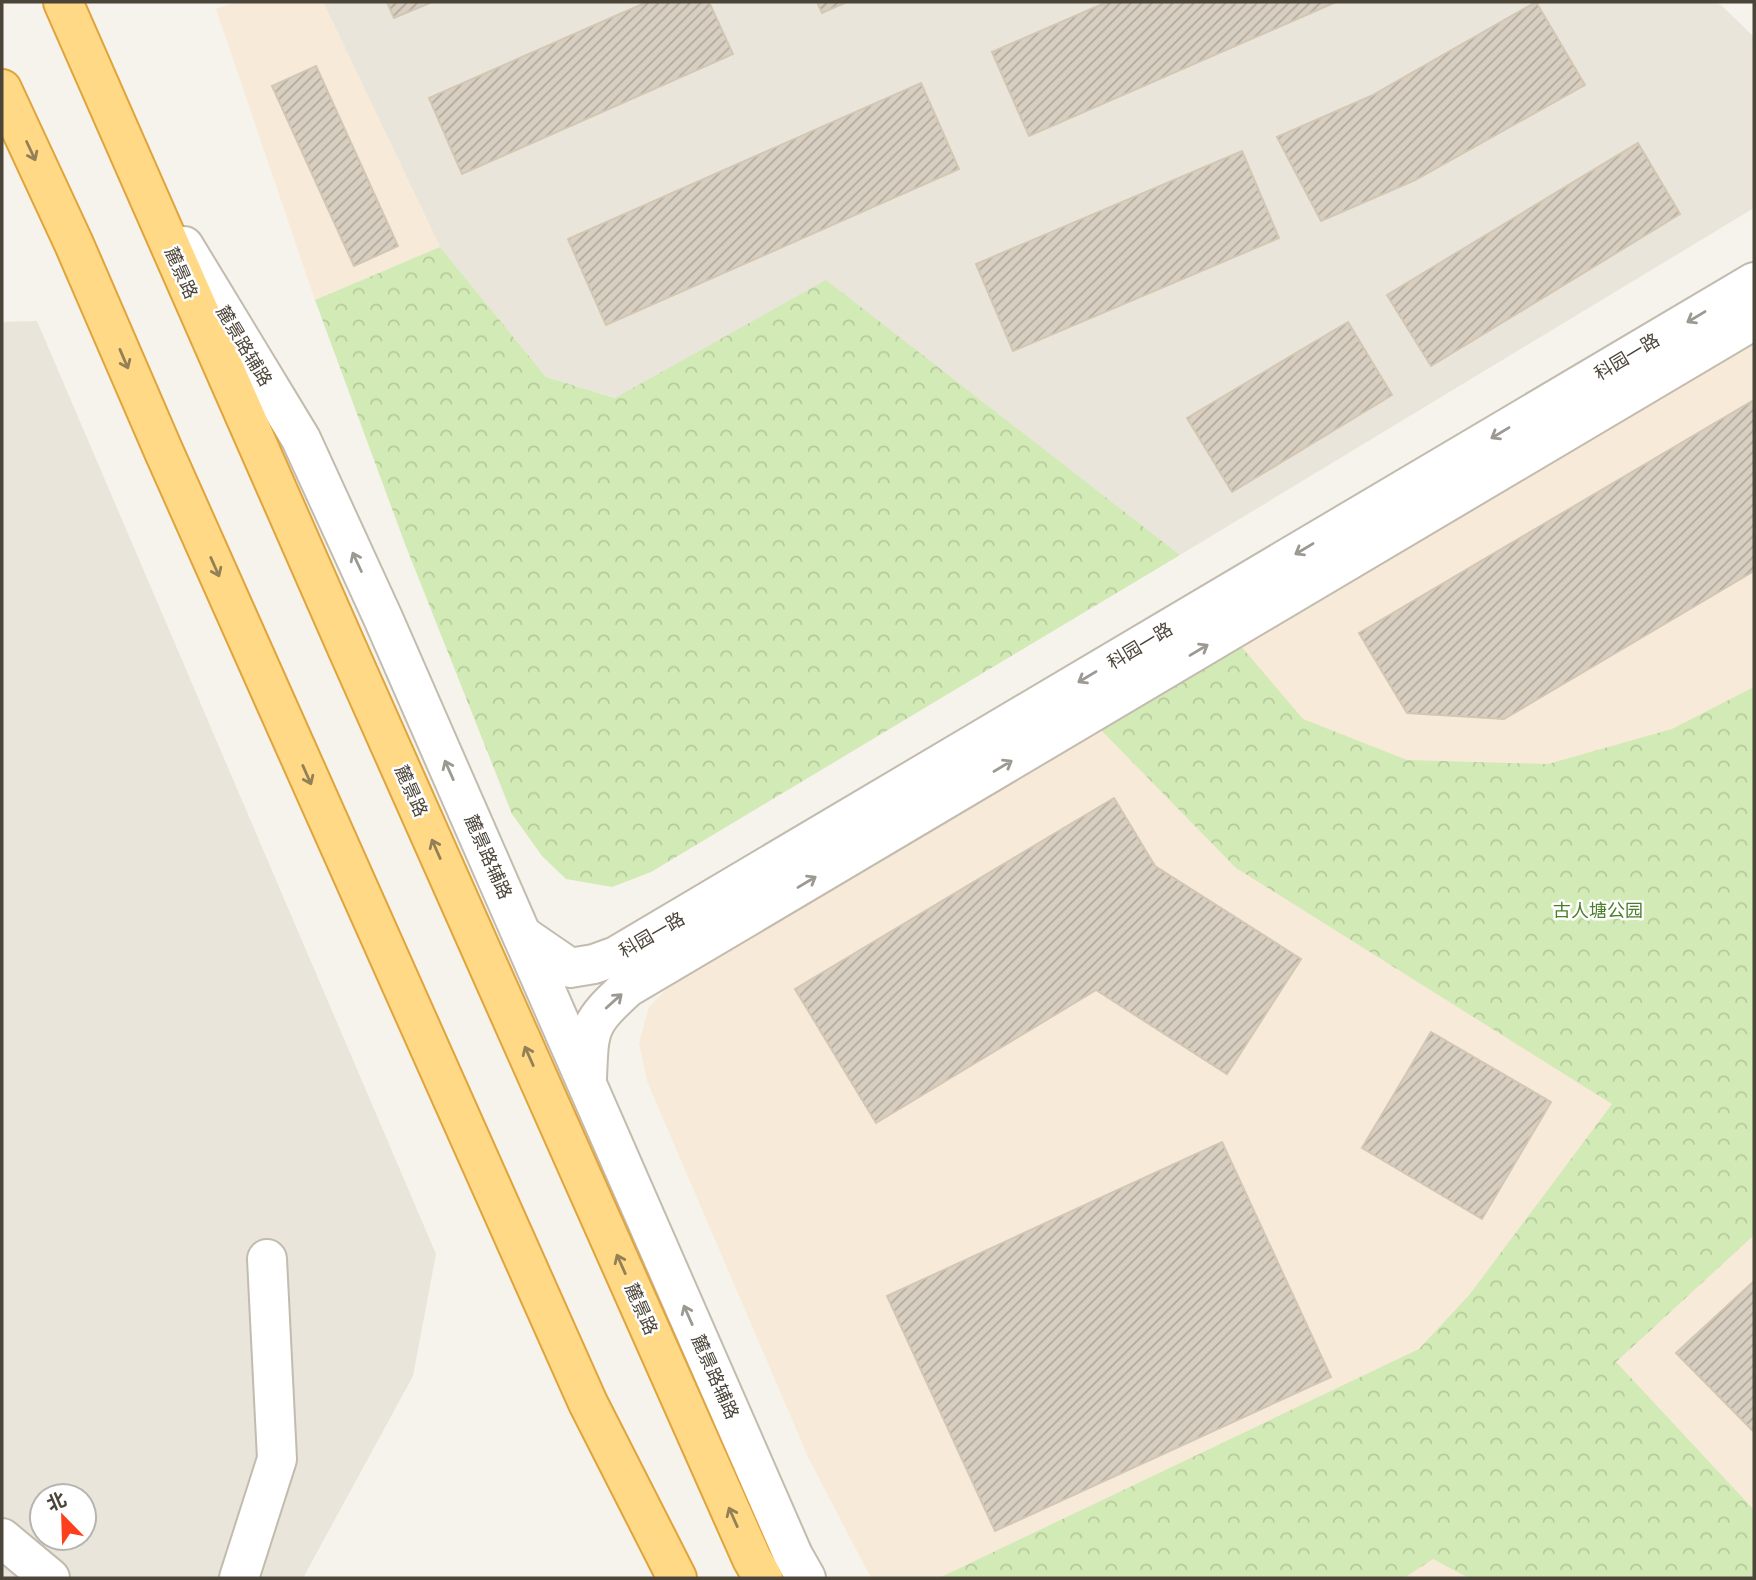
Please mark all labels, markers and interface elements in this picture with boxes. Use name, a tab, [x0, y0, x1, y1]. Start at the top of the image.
one-way arrow	[24, 140, 38, 161]
street label: 麓景路	[161, 244, 202, 302]
street label: 麓景路辅路	[212, 302, 277, 390]
one-way arrow	[1686, 310, 1706, 324]
street label: 科园一路	[1590, 329, 1663, 384]
one-way arrow	[118, 347, 131, 369]
one-way arrow	[1490, 426, 1510, 440]
one-way arrow	[1295, 542, 1315, 556]
one-way arrow	[350, 552, 363, 573]
one-way arrow	[209, 556, 222, 577]
street label: 科园一路	[1103, 618, 1176, 673]
one-way arrow	[1188, 642, 1208, 656]
one-way arrow	[1078, 671, 1098, 685]
one-way arrow	[993, 758, 1013, 772]
one-way arrow	[442, 760, 455, 781]
street label: 麓景路	[391, 762, 432, 820]
one-way arrow	[301, 764, 314, 785]
street label: 麓景路辅路	[461, 811, 516, 902]
one-way arrow	[429, 838, 442, 860]
one-way arrow	[797, 874, 817, 888]
park label: 古人塘公园	[1553, 900, 1643, 921]
street label: 科园一路	[615, 907, 688, 962]
one-way arrow	[605, 992, 622, 1009]
one-way arrow	[522, 1046, 535, 1068]
one-way arrow	[614, 1254, 627, 1275]
street label: 麓景路	[621, 1280, 662, 1338]
one-way arrow	[681, 1305, 694, 1326]
street label: 麓景路辅路	[688, 1331, 743, 1422]
north arrow	[28, 1482, 98, 1552]
text: 北	[43, 1488, 69, 1515]
one-way arrow	[726, 1507, 739, 1528]

